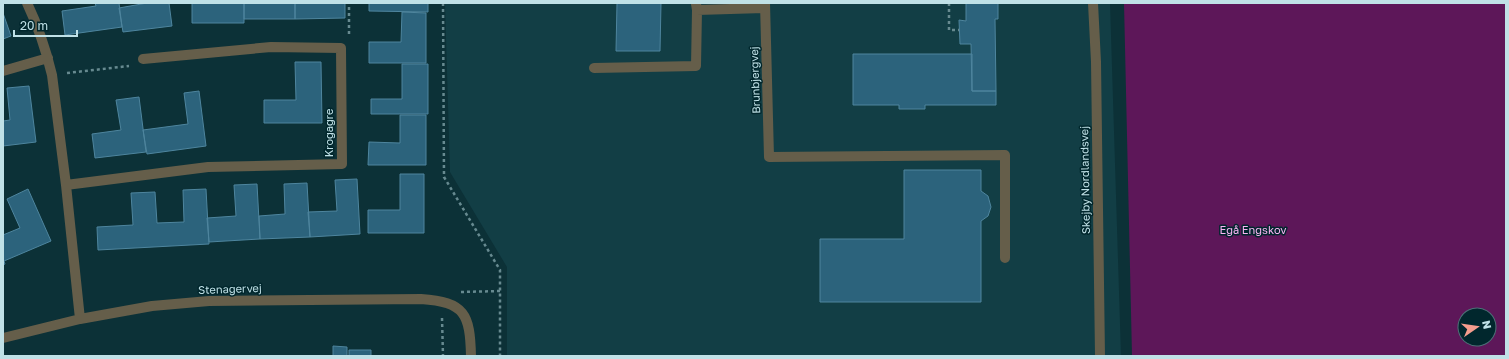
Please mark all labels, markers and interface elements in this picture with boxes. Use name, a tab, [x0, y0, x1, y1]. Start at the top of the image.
scale bar	[14, 12, 77, 38]
text: 20 m	[20, 18, 48, 33]
street label: Brunbjergvej	[747, 46, 762, 114]
street label: Krogagre	[322, 109, 335, 157]
street label: Skejby Nordlandsvej	[1077, 126, 1092, 234]
park label: Egå Engskov	[1220, 223, 1286, 236]
street label: Stenagervej	[198, 281, 262, 296]
north arrow	[1457, 307, 1497, 347]
text: N	[1480, 319, 1495, 330]

